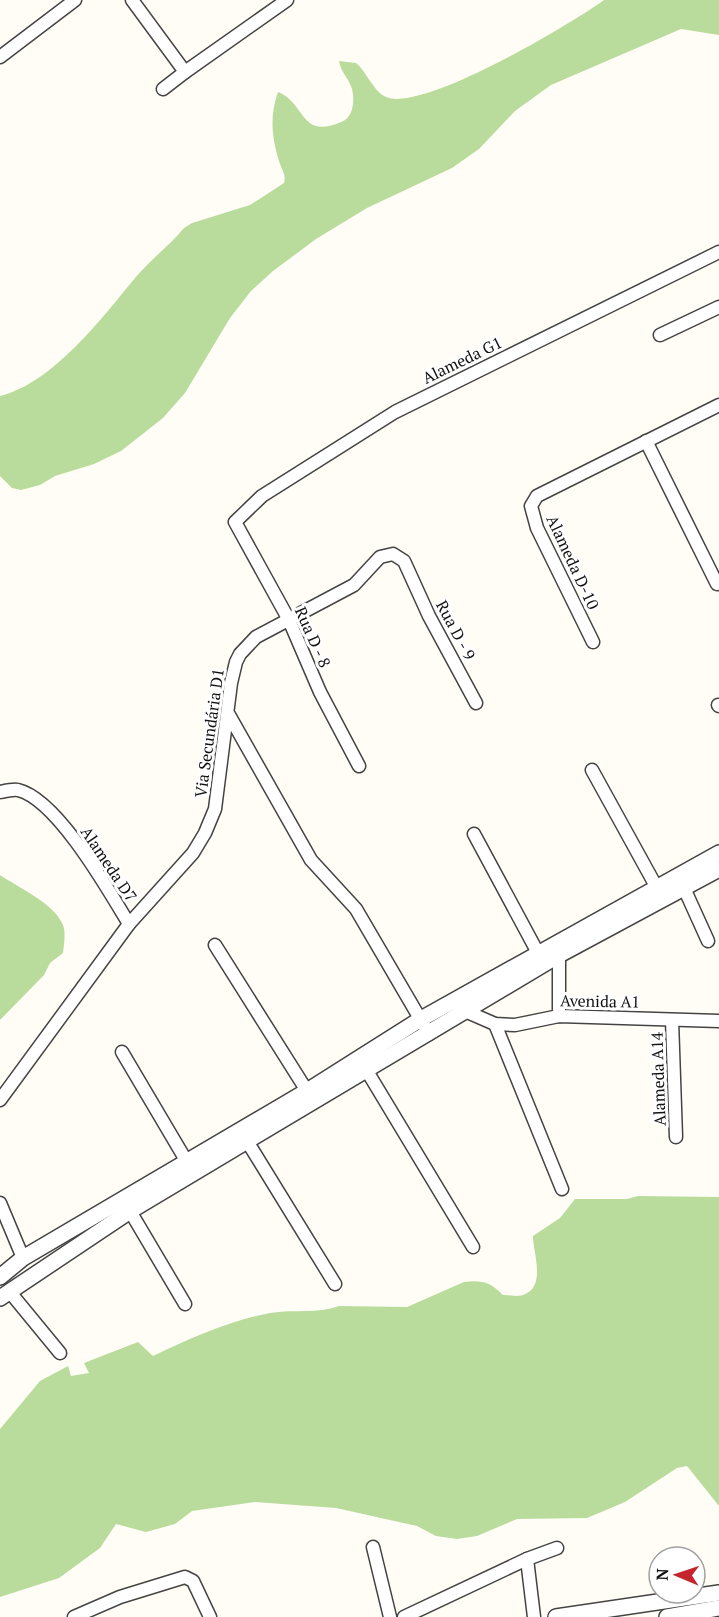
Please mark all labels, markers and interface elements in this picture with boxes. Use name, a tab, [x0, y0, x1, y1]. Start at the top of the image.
street label: Alameda G1	[418, 331, 506, 389]
street label: Alameda D-10	[542, 511, 604, 613]
street label: Rua D - 9	[431, 596, 481, 664]
street label: Rua D - 8	[290, 603, 336, 671]
street label: Via Secundária D1	[189, 667, 229, 799]
street label: Alameda D7	[76, 822, 142, 906]
street label: Avenida A1	[560, 989, 640, 1013]
street label: Alameda A14	[645, 1031, 671, 1126]
north arrow	[647, 1545, 707, 1605]
text: N	[651, 1568, 673, 1581]

